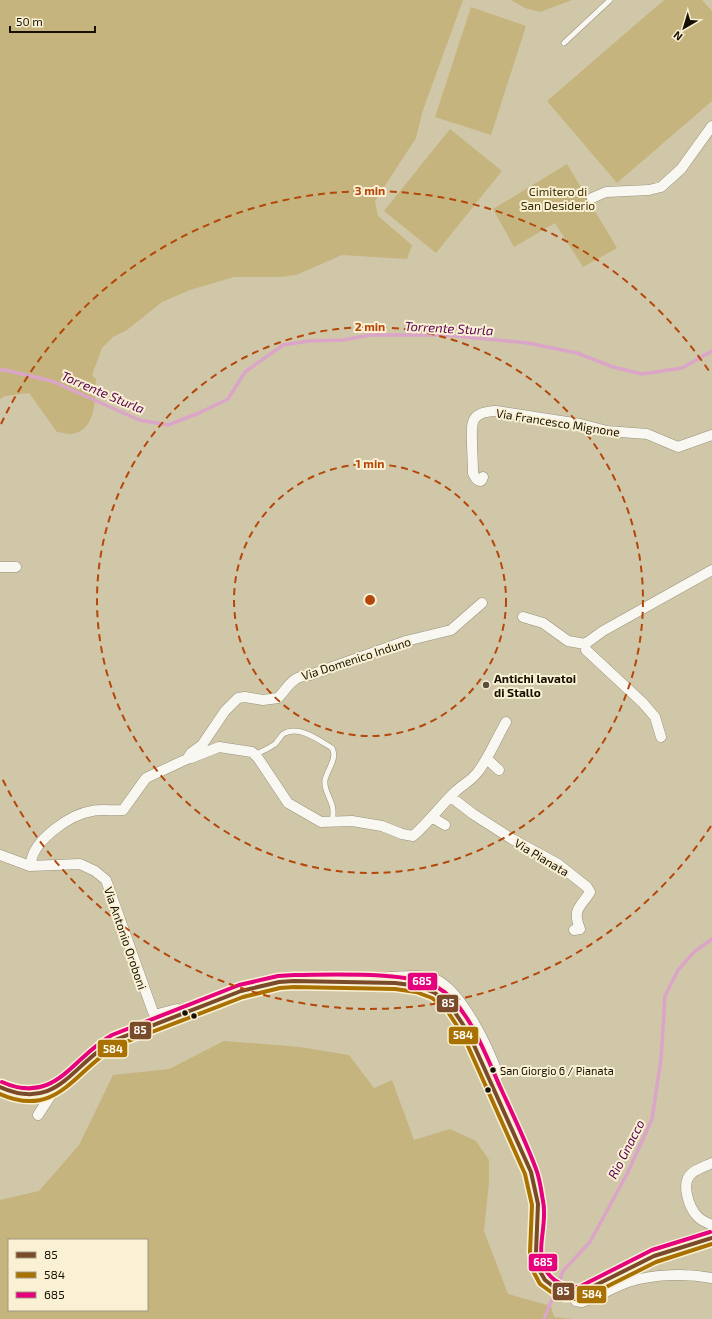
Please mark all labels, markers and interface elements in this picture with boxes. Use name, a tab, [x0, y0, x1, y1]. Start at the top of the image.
scale bar	[10, 8, 95, 34]
north arrow	[664, 8, 704, 48]
text: 50 m	[16, 14, 43, 28]
text: N	[670, 29, 685, 44]
text: 3 min	[355, 183, 385, 197]
park label: Cimitero di San Desiderio	[521, 184, 595, 212]
water label: Torrente Sturla	[404, 318, 494, 338]
text: 2 min	[355, 319, 385, 333]
water label: Torrente Sturla	[59, 367, 147, 417]
street label: Via Francesco Mignone	[495, 405, 621, 439]
text: 1 min	[356, 456, 384, 470]
centre of rings	[363, 593, 377, 607]
street label: Via Domenico Induno	[300, 634, 413, 682]
place label: Antichi lavatoi di Stallo	[494, 671, 576, 699]
marker: Antichi lavatoi di Stallo	[481, 680, 491, 690]
street label: Via Pianata	[512, 835, 572, 879]
street label: Via Antonio Oroboni	[102, 885, 150, 991]
line badge: 685	[407, 972, 438, 991]
text: 685	[412, 974, 432, 987]
line badge: 85	[436, 994, 459, 1013]
text: 85	[442, 996, 454, 1009]
unlabelled marker	[180, 1008, 190, 1018]
unlabelled marker	[189, 1011, 199, 1021]
line badge: 85	[129, 1021, 152, 1040]
text: 85	[134, 1023, 146, 1036]
line badge: 584	[448, 1026, 479, 1045]
text: 584	[453, 1028, 473, 1041]
line badge: 584	[97, 1039, 128, 1058]
text: 584	[103, 1042, 123, 1055]
place label: San Giorgio 6 / Pianata	[500, 1064, 614, 1077]
marker: San Giorgio 6 / Pianata	[488, 1065, 498, 1075]
unlabelled marker	[483, 1085, 493, 1095]
water label: Rio Gnacco	[604, 1117, 648, 1181]
legend	[8, 1239, 148, 1311]
text: 85	[44, 1247, 58, 1261]
line badge: 685	[528, 1253, 558, 1272]
text: 685	[533, 1255, 553, 1268]
text: 584	[44, 1267, 65, 1281]
line badge: 85	[552, 1282, 575, 1301]
text: 85	[557, 1284, 569, 1297]
line badge: 584	[576, 1285, 607, 1304]
text: 685	[44, 1287, 65, 1301]
text: 584	[582, 1287, 602, 1300]

